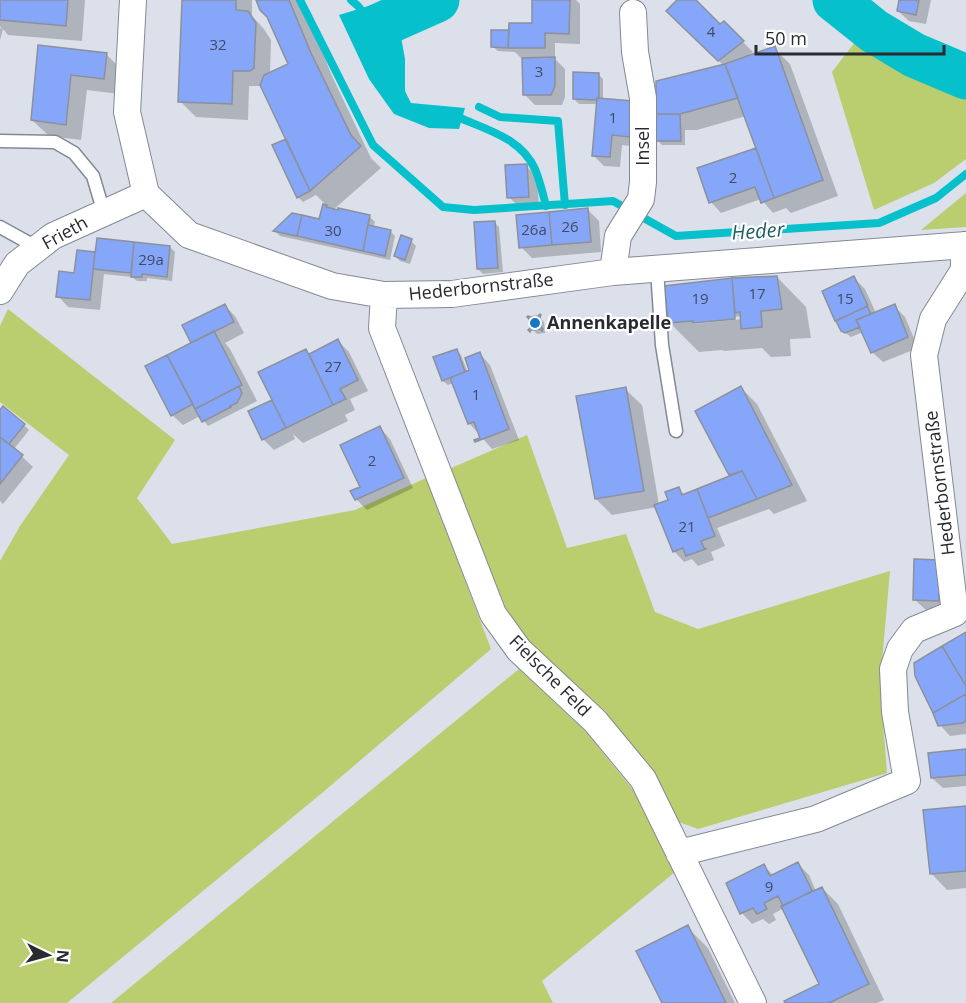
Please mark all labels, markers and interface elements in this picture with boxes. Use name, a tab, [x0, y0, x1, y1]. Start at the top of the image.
scale bar	[756, 18, 944, 56]
house number: 4	[707, 21, 716, 41]
text: 50 m	[765, 26, 807, 50]
house number: 32	[209, 34, 227, 54]
house number: 3	[535, 61, 543, 81]
house number: 1	[609, 107, 617, 127]
street label: Insel	[630, 126, 654, 166]
house number: 2	[729, 167, 737, 187]
street label: Frieth	[37, 210, 92, 254]
water label: Heder	[731, 215, 786, 246]
house number: 26	[561, 216, 579, 236]
house number: 26a	[521, 219, 547, 239]
house number: 30	[324, 220, 342, 240]
house number: 29a	[138, 249, 164, 269]
street label: Hederbornstraße	[407, 266, 555, 306]
house number: 17	[748, 283, 766, 303]
house number: 19	[691, 288, 709, 308]
house number: 15	[836, 288, 854, 308]
place label: Annenkapelle	[547, 310, 671, 334]
marker: Annenkapelle	[528, 316, 542, 330]
house number: 27	[324, 356, 342, 376]
house number: 1	[472, 384, 480, 404]
street label: Hederbornstraße	[918, 409, 960, 557]
house number: 2	[368, 450, 376, 470]
house number: 21	[678, 516, 696, 536]
street label: Fielsche Feld	[505, 629, 597, 721]
house number: 9	[765, 876, 773, 896]
north arrow	[18, 925, 78, 985]
text: N	[51, 949, 74, 964]

